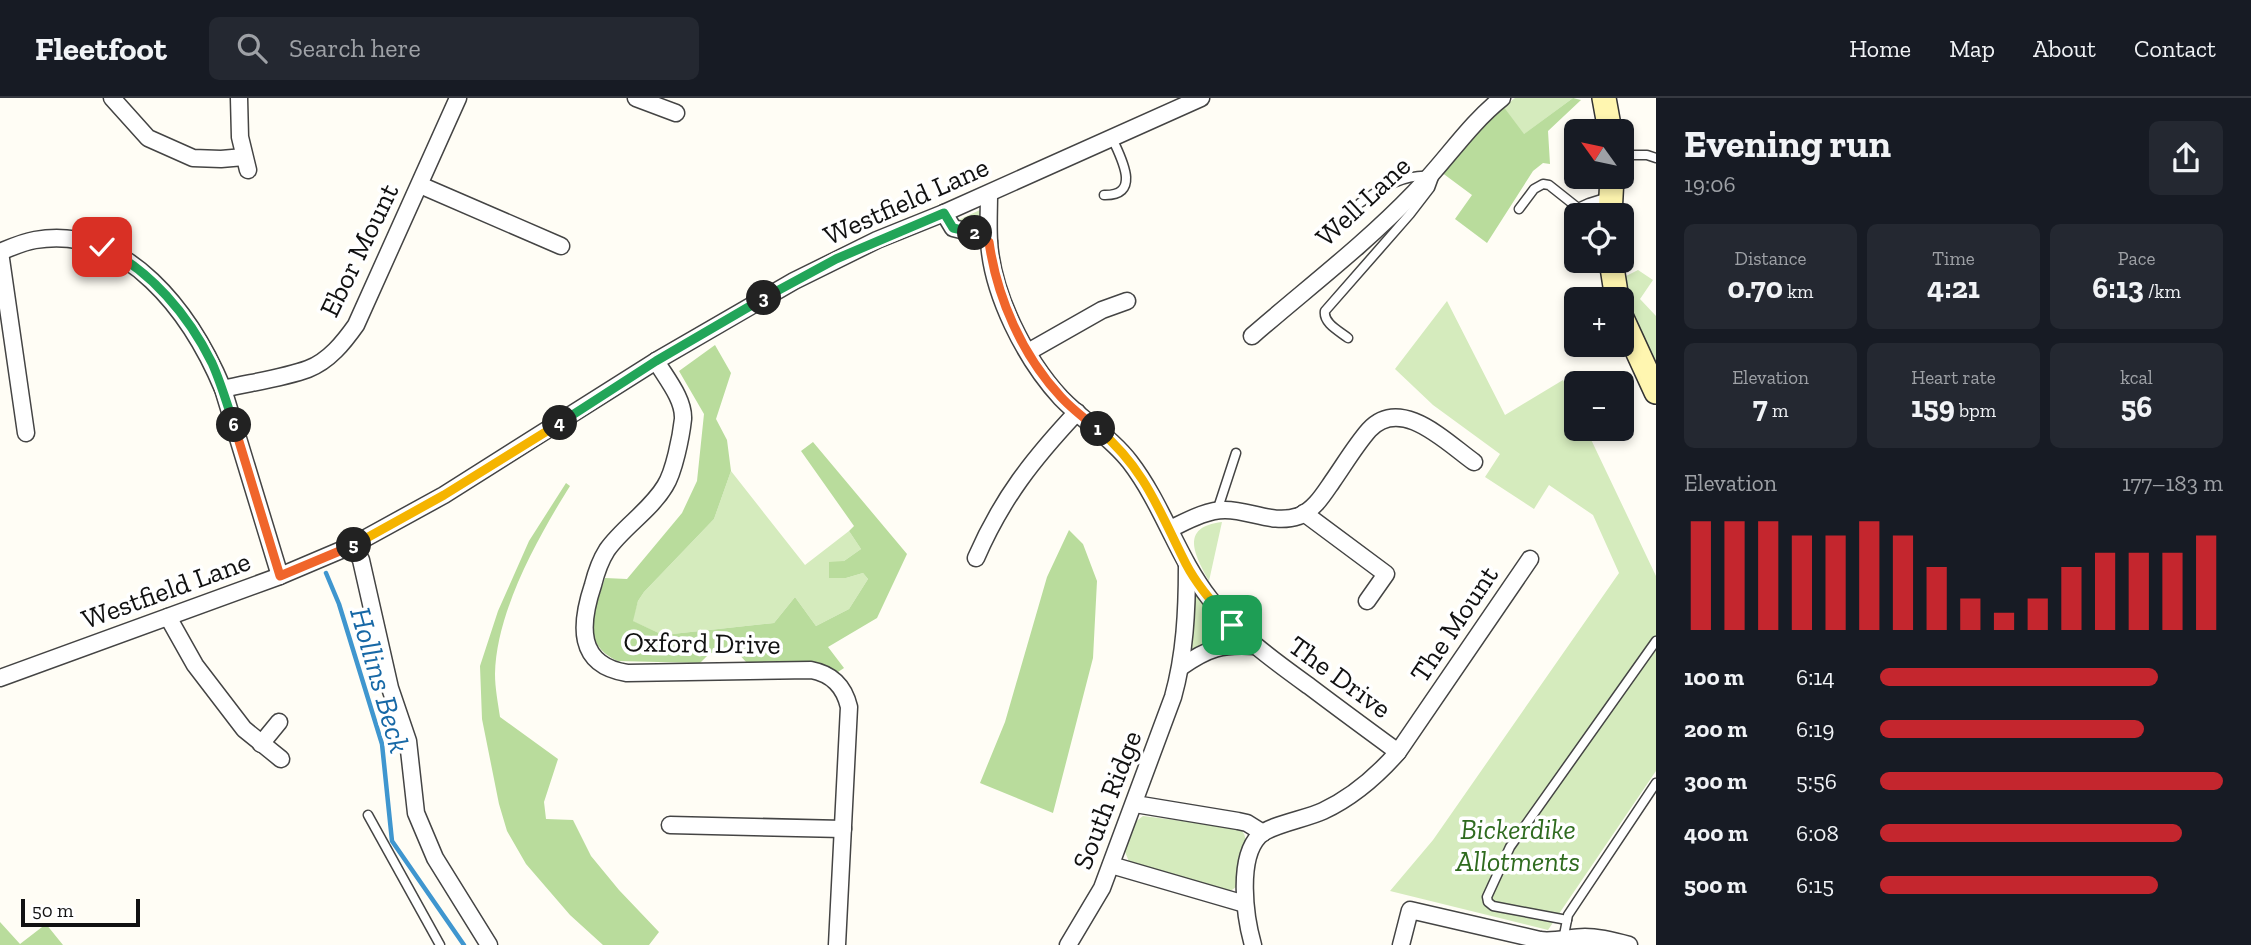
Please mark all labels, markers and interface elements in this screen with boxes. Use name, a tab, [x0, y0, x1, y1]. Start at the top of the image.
search box	[209, 17, 699, 80]
text: Fleetfoot	[35, 29, 167, 68]
icon: search	[233, 29, 271, 67]
text: Search here	[289, 32, 421, 64]
text: Home	[1849, 34, 1911, 63]
text: Map	[1949, 34, 1995, 63]
text: About	[2033, 34, 2096, 63]
text: Contact	[2134, 34, 2216, 63]
north arrow	[1564, 119, 1634, 189]
map controls	[1564, 119, 1634, 441]
text: Evening run	[1684, 121, 1891, 167]
button: share	[2149, 121, 2223, 195]
street label: Well Lane	[1309, 149, 1417, 253]
street label: Westfield Lane	[818, 150, 994, 252]
text: 19:06	[1684, 170, 1736, 198]
street label: Ebor Mount	[313, 178, 406, 322]
button: locate	[1564, 203, 1634, 273]
pin: 2	[958, 216, 992, 250]
pin	[72, 217, 132, 277]
text: 2	[969, 221, 980, 244]
icon: check	[83, 228, 121, 266]
text: Distance	[1735, 247, 1806, 270]
text: Time	[1932, 247, 1975, 270]
text: Pace	[2118, 247, 2155, 270]
text: 0.70	[1727, 270, 1783, 306]
text: 4:21	[1927, 270, 1980, 306]
text: 6:13	[2092, 270, 2144, 306]
pin: 3	[746, 280, 782, 316]
text: km	[1783, 280, 1814, 303]
text: /km	[2144, 280, 2181, 303]
text: 3	[758, 286, 769, 309]
button: +	[1564, 287, 1634, 357]
text: Elevation	[1732, 366, 1809, 389]
text: Heart rate	[1911, 366, 1996, 389]
text: kcal	[2120, 366, 2153, 389]
button: −	[1564, 371, 1634, 441]
text: 7	[1753, 389, 1768, 425]
text: 159	[1911, 389, 1955, 425]
text: 56	[2121, 389, 2152, 425]
text: m	[1768, 399, 1788, 422]
text: bpm	[1955, 399, 1996, 422]
pin: 4	[542, 406, 578, 440]
pin: 6	[216, 408, 252, 442]
text: 4	[554, 411, 565, 434]
pin: 1	[1080, 412, 1116, 446]
text: 6	[228, 413, 239, 436]
text: 1	[1094, 417, 1101, 440]
text: Elevation	[1684, 469, 1777, 497]
text: 177–183 m	[2122, 469, 2223, 497]
pin: 5	[336, 528, 372, 562]
text: 5	[349, 533, 358, 556]
street label: Westfield Lane	[77, 544, 255, 636]
street label: The Mount	[1403, 559, 1505, 688]
pin	[1202, 595, 1262, 655]
water label: Hollins Beck	[342, 603, 418, 757]
icon: arrive	[1213, 606, 1251, 644]
street label: Oxford Drive	[623, 625, 781, 661]
street label: The Drive	[1282, 629, 1398, 725]
text: 100 m	[1684, 663, 1744, 691]
text: 6:14	[1796, 663, 1835, 691]
text: 200 m	[1684, 715, 1747, 743]
text: 6:19	[1796, 715, 1834, 743]
street label: South Ridge	[1065, 726, 1149, 874]
text: 300 m	[1684, 767, 1747, 795]
text: 5:56	[1796, 767, 1837, 795]
park label: Bickerdike Allotments	[1455, 813, 1580, 878]
text: 400 m	[1684, 819, 1748, 847]
text: 6:08	[1796, 819, 1839, 847]
text: 500 m	[1684, 871, 1747, 899]
text: 6:15	[1796, 871, 1834, 899]
scale bar	[21, 896, 140, 928]
text: 50 m	[32, 899, 73, 922]

